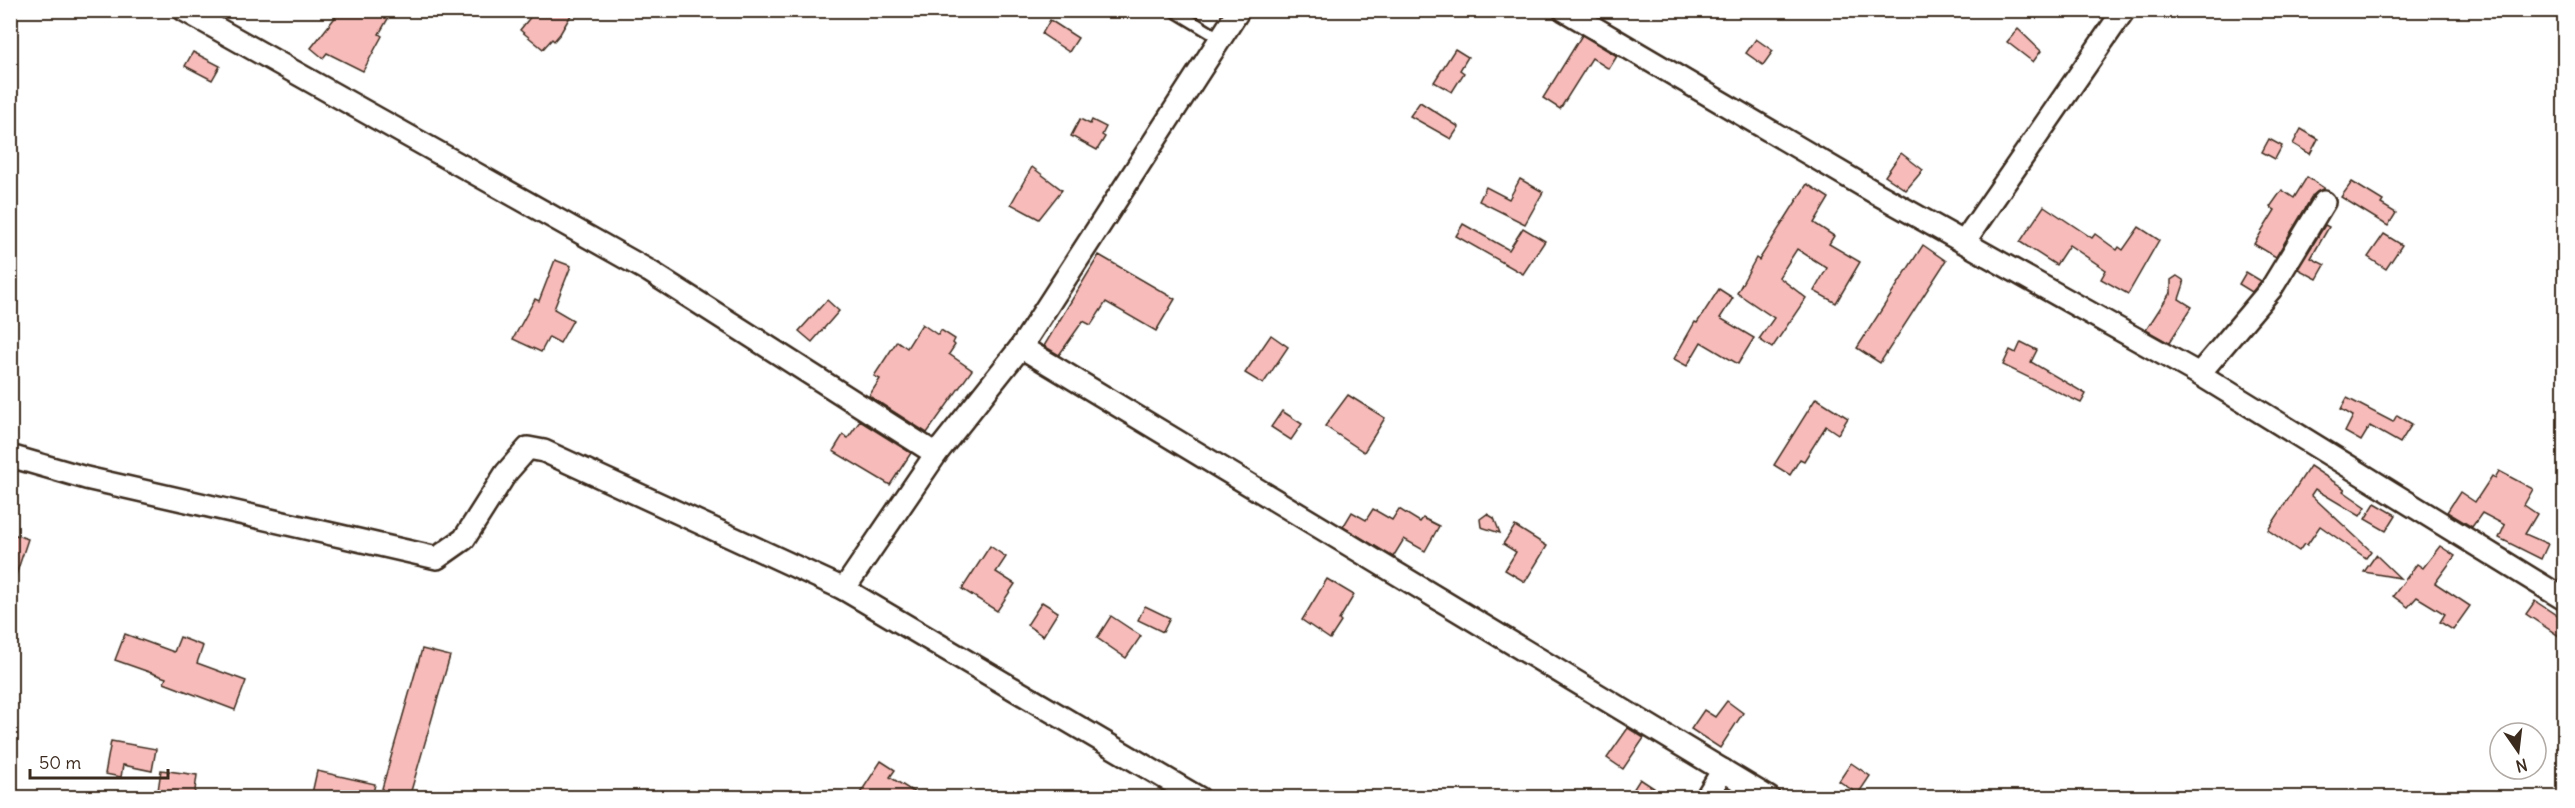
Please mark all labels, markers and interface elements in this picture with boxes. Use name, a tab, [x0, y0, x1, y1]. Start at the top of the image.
north arrow	[2488, 721, 2548, 781]
scale bar	[30, 742, 168, 780]
text: 50 m	[39, 751, 81, 774]
text: N	[2514, 755, 2529, 777]

